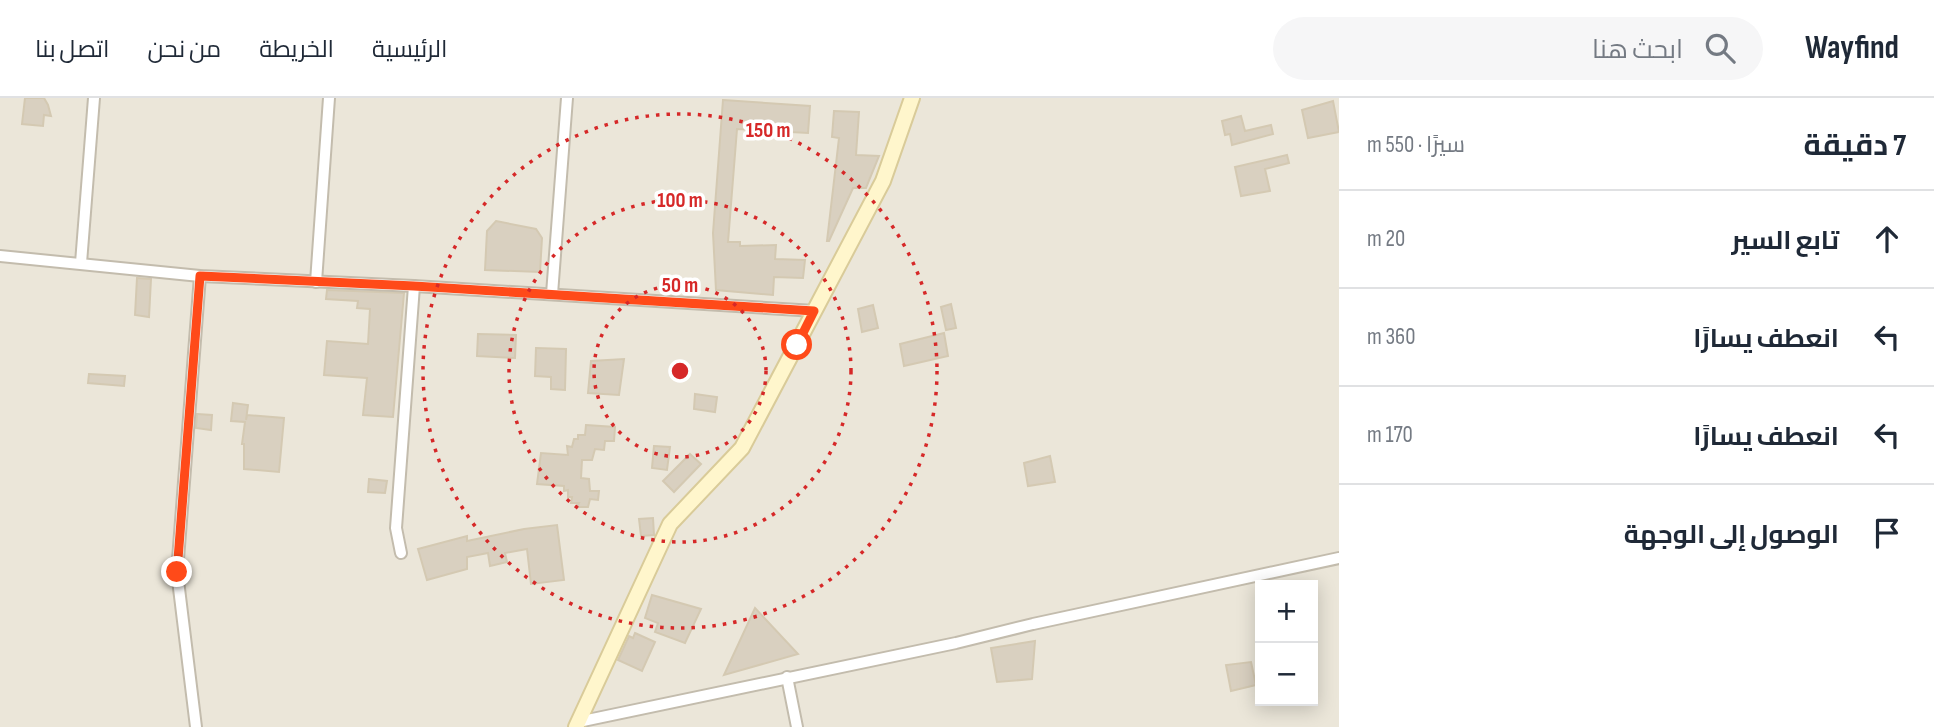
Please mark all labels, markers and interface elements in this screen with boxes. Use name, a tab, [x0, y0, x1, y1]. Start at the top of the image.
search box	[1273, 17, 1763, 80]
text: Wayfind	[1805, 28, 1899, 68]
icon: search	[1701, 29, 1739, 67]
text: اتصل بنا	[35, 35, 109, 64]
text: من نحن	[147, 35, 221, 64]
text: الخريطة	[259, 35, 334, 64]
text: الرئيسية	[372, 35, 447, 64]
text: ابحث هنا	[1592, 35, 1683, 66]
text: 150 m	[746, 118, 790, 143]
text: 7 دقيقة	[1803, 128, 1906, 164]
text: سيرًا · 550 m	[1367, 131, 1465, 159]
text: 100 m	[657, 188, 703, 213]
icon: ahead	[1868, 220, 1906, 258]
text: 20 m	[1367, 225, 1405, 253]
text: تابع السير	[1732, 226, 1839, 257]
text: 50 m	[662, 273, 698, 298]
icon: left	[1868, 318, 1906, 356]
text: 360 m	[1367, 323, 1415, 351]
text: انعطف يسارًا	[1693, 324, 1839, 355]
route start	[781, 329, 812, 360]
centre of rings	[668, 359, 692, 383]
icon: left	[1868, 416, 1906, 454]
text: 170 m	[1367, 421, 1413, 449]
text: انعطف يسارًا	[1693, 422, 1839, 453]
icon: arrive	[1868, 514, 1906, 552]
text: الوصول إلى الوجهة	[1624, 520, 1839, 551]
route end	[161, 556, 192, 587]
map controls	[1255, 580, 1318, 706]
button: +	[1255, 580, 1318, 643]
button: −	[1255, 643, 1318, 706]

